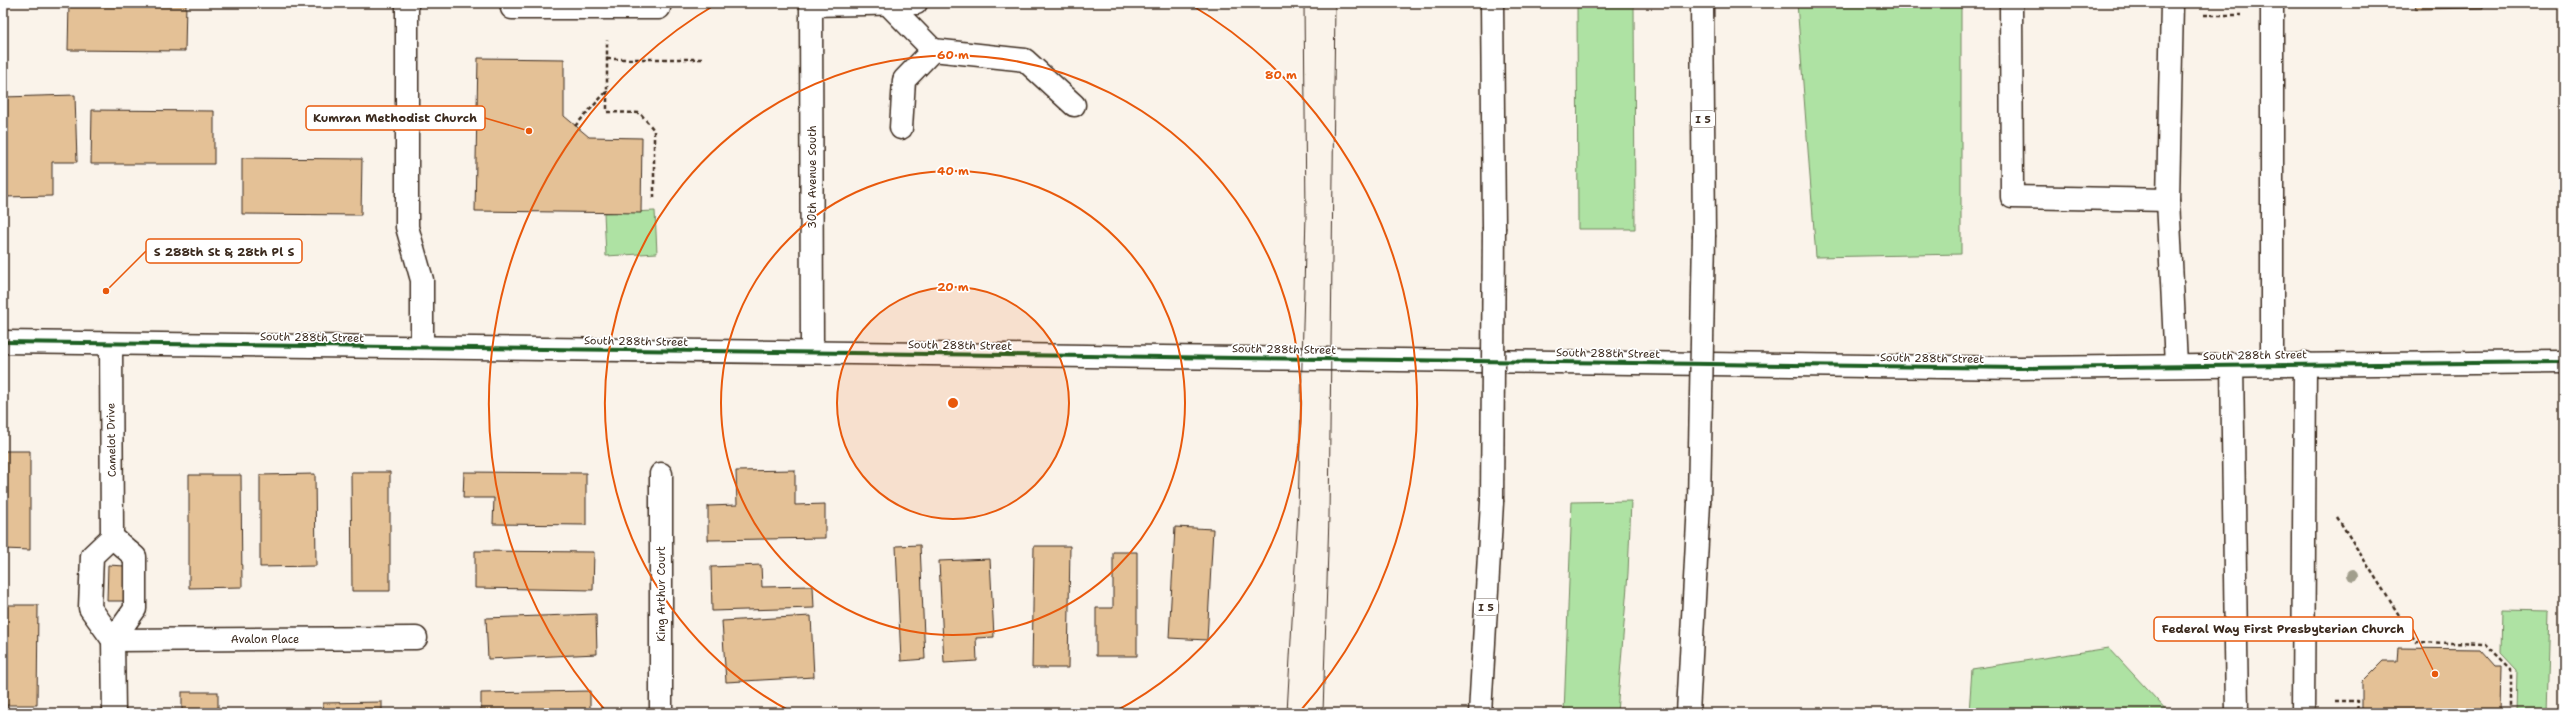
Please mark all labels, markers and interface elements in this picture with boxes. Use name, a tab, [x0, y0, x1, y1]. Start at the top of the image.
text: 60 m	[937, 47, 969, 63]
text: 80 m	[1265, 67, 1297, 83]
callout: Kumran Methodist Church	[306, 106, 485, 130]
text: Kumran Methodist Church	[313, 110, 477, 126]
road number: I 5	[1691, 111, 1715, 127]
street label: 30th Avenue South	[805, 125, 820, 229]
text: 40 m	[937, 163, 969, 179]
callout: S 288th St & 28th Pl S	[146, 239, 302, 263]
text: S 288th St & 28th Pl S	[154, 244, 294, 260]
text: 20 m	[937, 279, 969, 295]
street label: South 288th Street	[260, 329, 364, 346]
street label: South 288th Street	[584, 333, 688, 350]
street label: South 288th Street	[908, 337, 1012, 354]
street label: South 288th Street	[1232, 341, 1336, 358]
street label: South 288th Street	[1556, 345, 1660, 362]
street label: South 288th Street	[2203, 347, 2307, 364]
street label: South 288th Street	[1880, 350, 1984, 367]
centre of rings	[946, 396, 960, 410]
street label: Camelot Drive	[103, 403, 120, 477]
street label: King Arthur Court	[654, 546, 669, 642]
road number: I 5	[1474, 599, 1498, 615]
callout: Federal Way First Presbyterian Church	[2154, 617, 2413, 641]
text: Federal Way First Presbyterian Church	[2162, 621, 2404, 637]
street label: Avalon Place	[231, 632, 299, 647]

